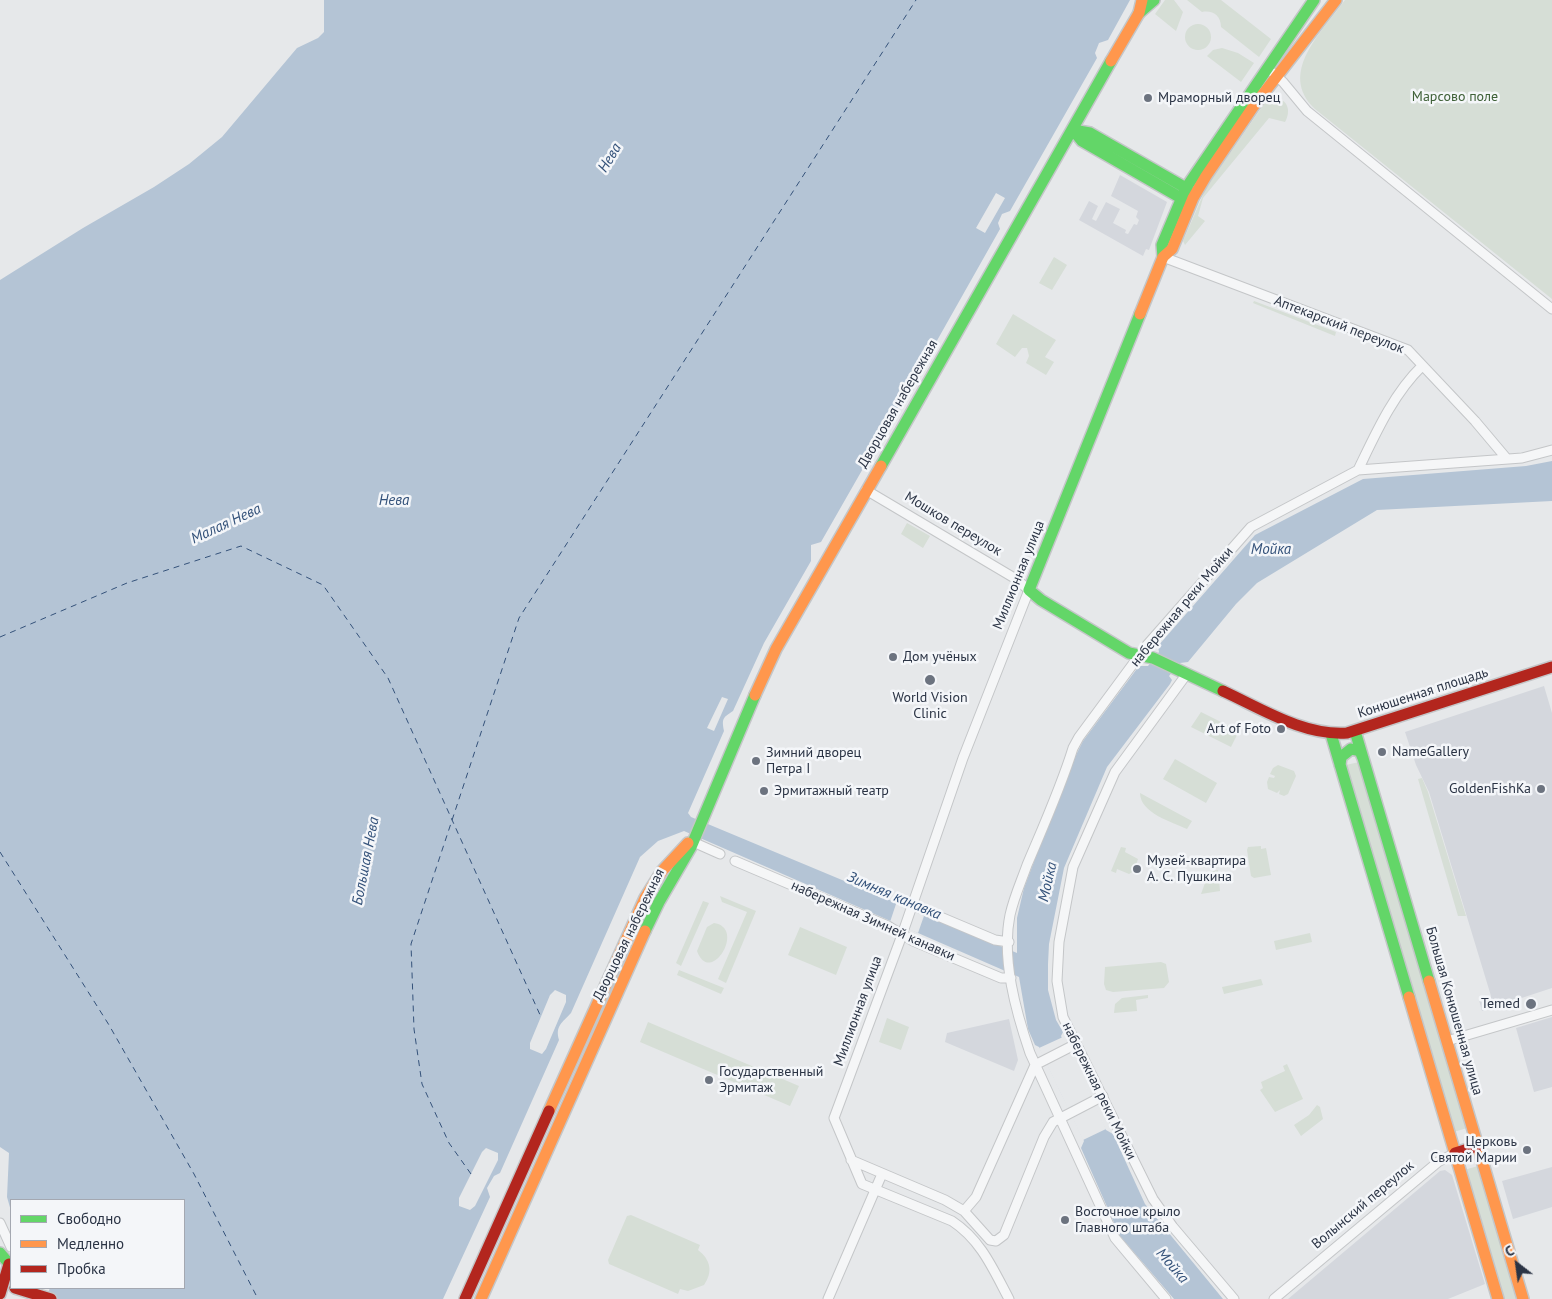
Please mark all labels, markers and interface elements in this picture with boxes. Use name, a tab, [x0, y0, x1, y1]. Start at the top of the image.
park label: Марсово поле	[1412, 89, 1498, 105]
place label: Мраморный дворец	[1158, 90, 1280, 106]
marker: Мраморный дворец	[1142, 92, 1154, 104]
water label: Нева	[594, 140, 626, 176]
street label: Аптекарский переулок	[1272, 292, 1406, 358]
street label: Дворцовая набережная	[854, 337, 942, 471]
street label: Мошков переулок	[901, 488, 1005, 560]
water label: Нева	[379, 492, 409, 510]
water label: Малая Нева	[188, 500, 264, 548]
street label: Миллионная улица	[989, 518, 1049, 632]
water label: Мойка	[1251, 541, 1291, 559]
street label: набережная реки Мойки	[1127, 544, 1237, 670]
place label: Дом учёных	[903, 649, 977, 665]
marker: Дом учёных	[887, 651, 899, 663]
street label: Конюшенная площадь	[1356, 664, 1490, 722]
marker: World Vision Clinic	[923, 673, 937, 687]
place label: World Vision Clinic	[892, 690, 968, 722]
place label: Art of Foto	[1207, 721, 1271, 737]
marker: Art of Foto	[1275, 723, 1287, 735]
place label: NameGallery	[1392, 744, 1469, 760]
place label: Зимний дворец Петра I	[766, 745, 861, 778]
marker: NameGallery	[1376, 746, 1388, 758]
marker: Зимний дворец Петра I	[750, 755, 762, 767]
place label: GoldenFishKa	[1449, 781, 1531, 797]
place label: Эрмитажный театр	[774, 783, 889, 799]
marker: GoldenFishKa	[1535, 783, 1547, 795]
marker: Эрмитажный театр	[758, 785, 770, 797]
water label: Большая Нева	[349, 815, 383, 907]
place label: Музей-квартира А. С. Пушкина	[1147, 853, 1246, 886]
water label: Мойка	[1035, 860, 1061, 904]
marker: Музей-квартира А. С. Пушкина	[1131, 863, 1143, 875]
street label: Дворцовая набережная	[590, 866, 668, 1004]
water label: Зимняя канавка	[844, 868, 944, 924]
street label: набережная Зимней канавки	[788, 877, 958, 965]
street label: Большая Конюшенная улица	[1422, 925, 1486, 1097]
street label: Миллионная улица	[830, 954, 886, 1068]
place label: Temed	[1481, 996, 1520, 1012]
marker: Temed	[1524, 997, 1538, 1011]
street label: набережная реки Мойки	[1058, 1019, 1140, 1163]
place label: Государственный Эрмитаж	[719, 1064, 823, 1096]
marker: Государственный Эрмитаж	[703, 1074, 715, 1086]
place label: Церковь Святой Марии	[1430, 1134, 1517, 1166]
marker: Церковь Святой Марии	[1521, 1144, 1533, 1156]
street label: Волынский переулок	[1309, 1157, 1417, 1253]
legend	[10, 1199, 185, 1289]
place label: Восточное крыло Главного штаба	[1075, 1204, 1180, 1236]
text: Свободно	[57, 1209, 121, 1228]
marker: Восточное крыло Главного штаба	[1059, 1214, 1071, 1226]
text: Медленно	[57, 1234, 124, 1253]
north arrow	[1492, 1239, 1542, 1289]
text: С	[1502, 1241, 1517, 1261]
water label: Мойка	[1152, 1245, 1192, 1287]
text: Пробка	[57, 1259, 106, 1278]

